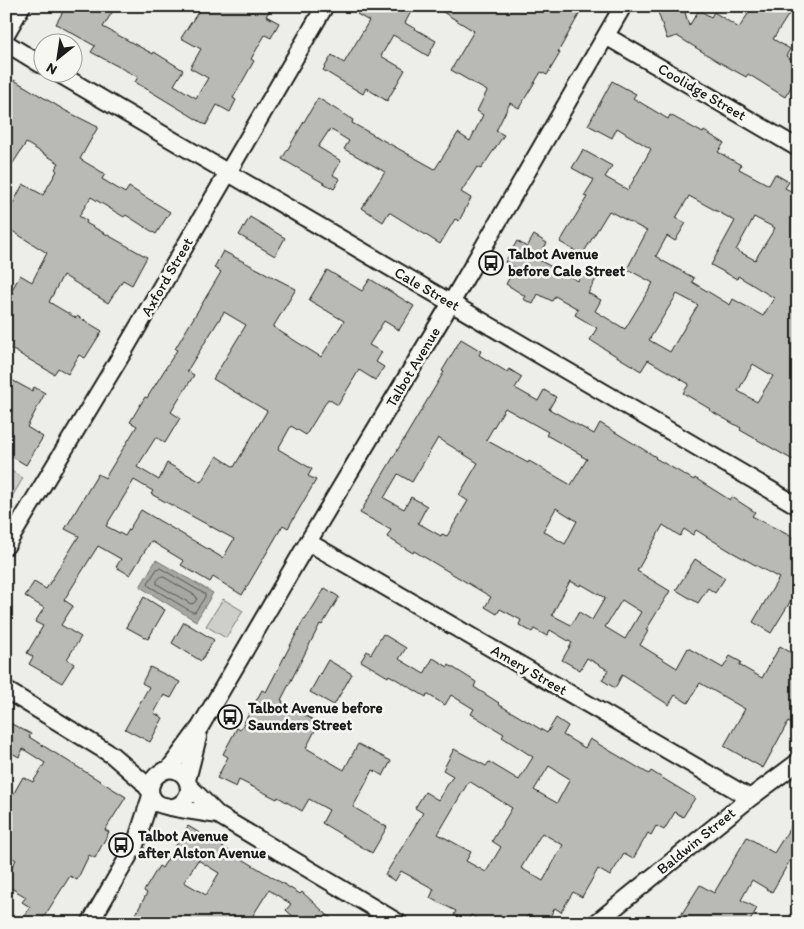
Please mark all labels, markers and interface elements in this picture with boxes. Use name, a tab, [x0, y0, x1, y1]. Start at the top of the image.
north arrow	[32, 32, 82, 82]
text: N	[43, 59, 60, 79]
street label: Coolidge Street	[655, 59, 750, 125]
street label: Axford Street	[137, 234, 197, 320]
place label: Talbot Avenue before Cale Street	[507, 245, 625, 280]
bus stop icon: Talbot Avenue before Cale Street	[478, 250, 504, 276]
street label: Cale Street	[391, 263, 463, 315]
street label: Talbot Avenue	[382, 324, 444, 410]
street label: Amery Street	[488, 641, 571, 699]
place label: Talbot Avenue before Saunders Street	[247, 699, 383, 734]
bus stop icon: Talbot Avenue before Saunders Street	[217, 704, 243, 730]
street label: Baldwin Street	[653, 804, 739, 878]
place label: Talbot Avenue after Alston Avenue	[137, 827, 266, 862]
bus stop icon: Talbot Avenue after Alston Avenue	[108, 832, 134, 858]

